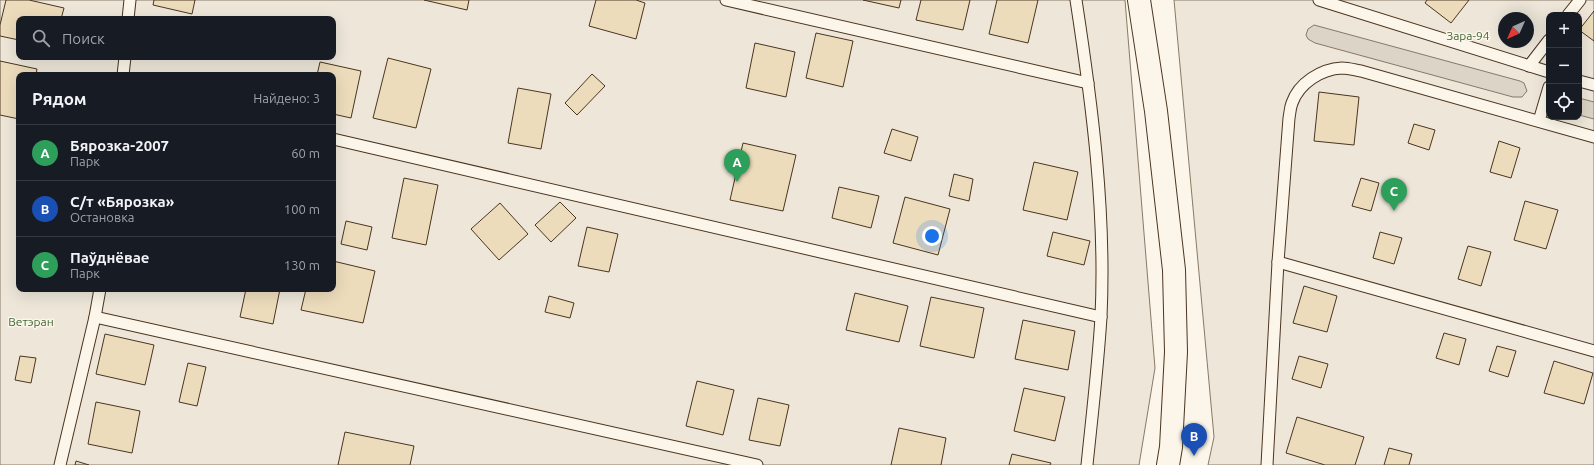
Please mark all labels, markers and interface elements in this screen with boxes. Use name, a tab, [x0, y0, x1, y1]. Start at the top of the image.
north arrow	[1498, 12, 1534, 48]
map controls	[1546, 12, 1582, 120]
button: +	[1546, 12, 1582, 48]
search box	[16, 16, 336, 60]
icon: search	[30, 27, 52, 49]
park label: Зара-94	[1446, 29, 1490, 42]
text: Поиск	[62, 30, 105, 47]
button: −	[1546, 48, 1582, 84]
button: locate	[1546, 84, 1582, 120]
text: Рядом	[32, 89, 87, 108]
text: Найдено: 3	[253, 91, 320, 105]
text: Бярозка-2007	[70, 137, 169, 154]
text: A	[40, 146, 50, 160]
text: 60 m	[291, 146, 320, 160]
pin: A	[724, 149, 750, 182]
text: Парк	[70, 154, 100, 168]
pin: C	[1381, 178, 1407, 211]
text: С/т «Бярозка»	[70, 193, 174, 210]
text: B	[41, 202, 49, 216]
text: 100 m	[284, 202, 320, 216]
text: Остановка	[70, 210, 135, 224]
your location	[922, 226, 942, 246]
text: Паўднёвае	[70, 249, 150, 266]
text: C	[41, 258, 49, 272]
text: 130 m	[284, 258, 320, 272]
text: Парк	[70, 266, 100, 280]
park label: Ветэран	[8, 315, 54, 328]
pin: B	[1181, 423, 1207, 456]

